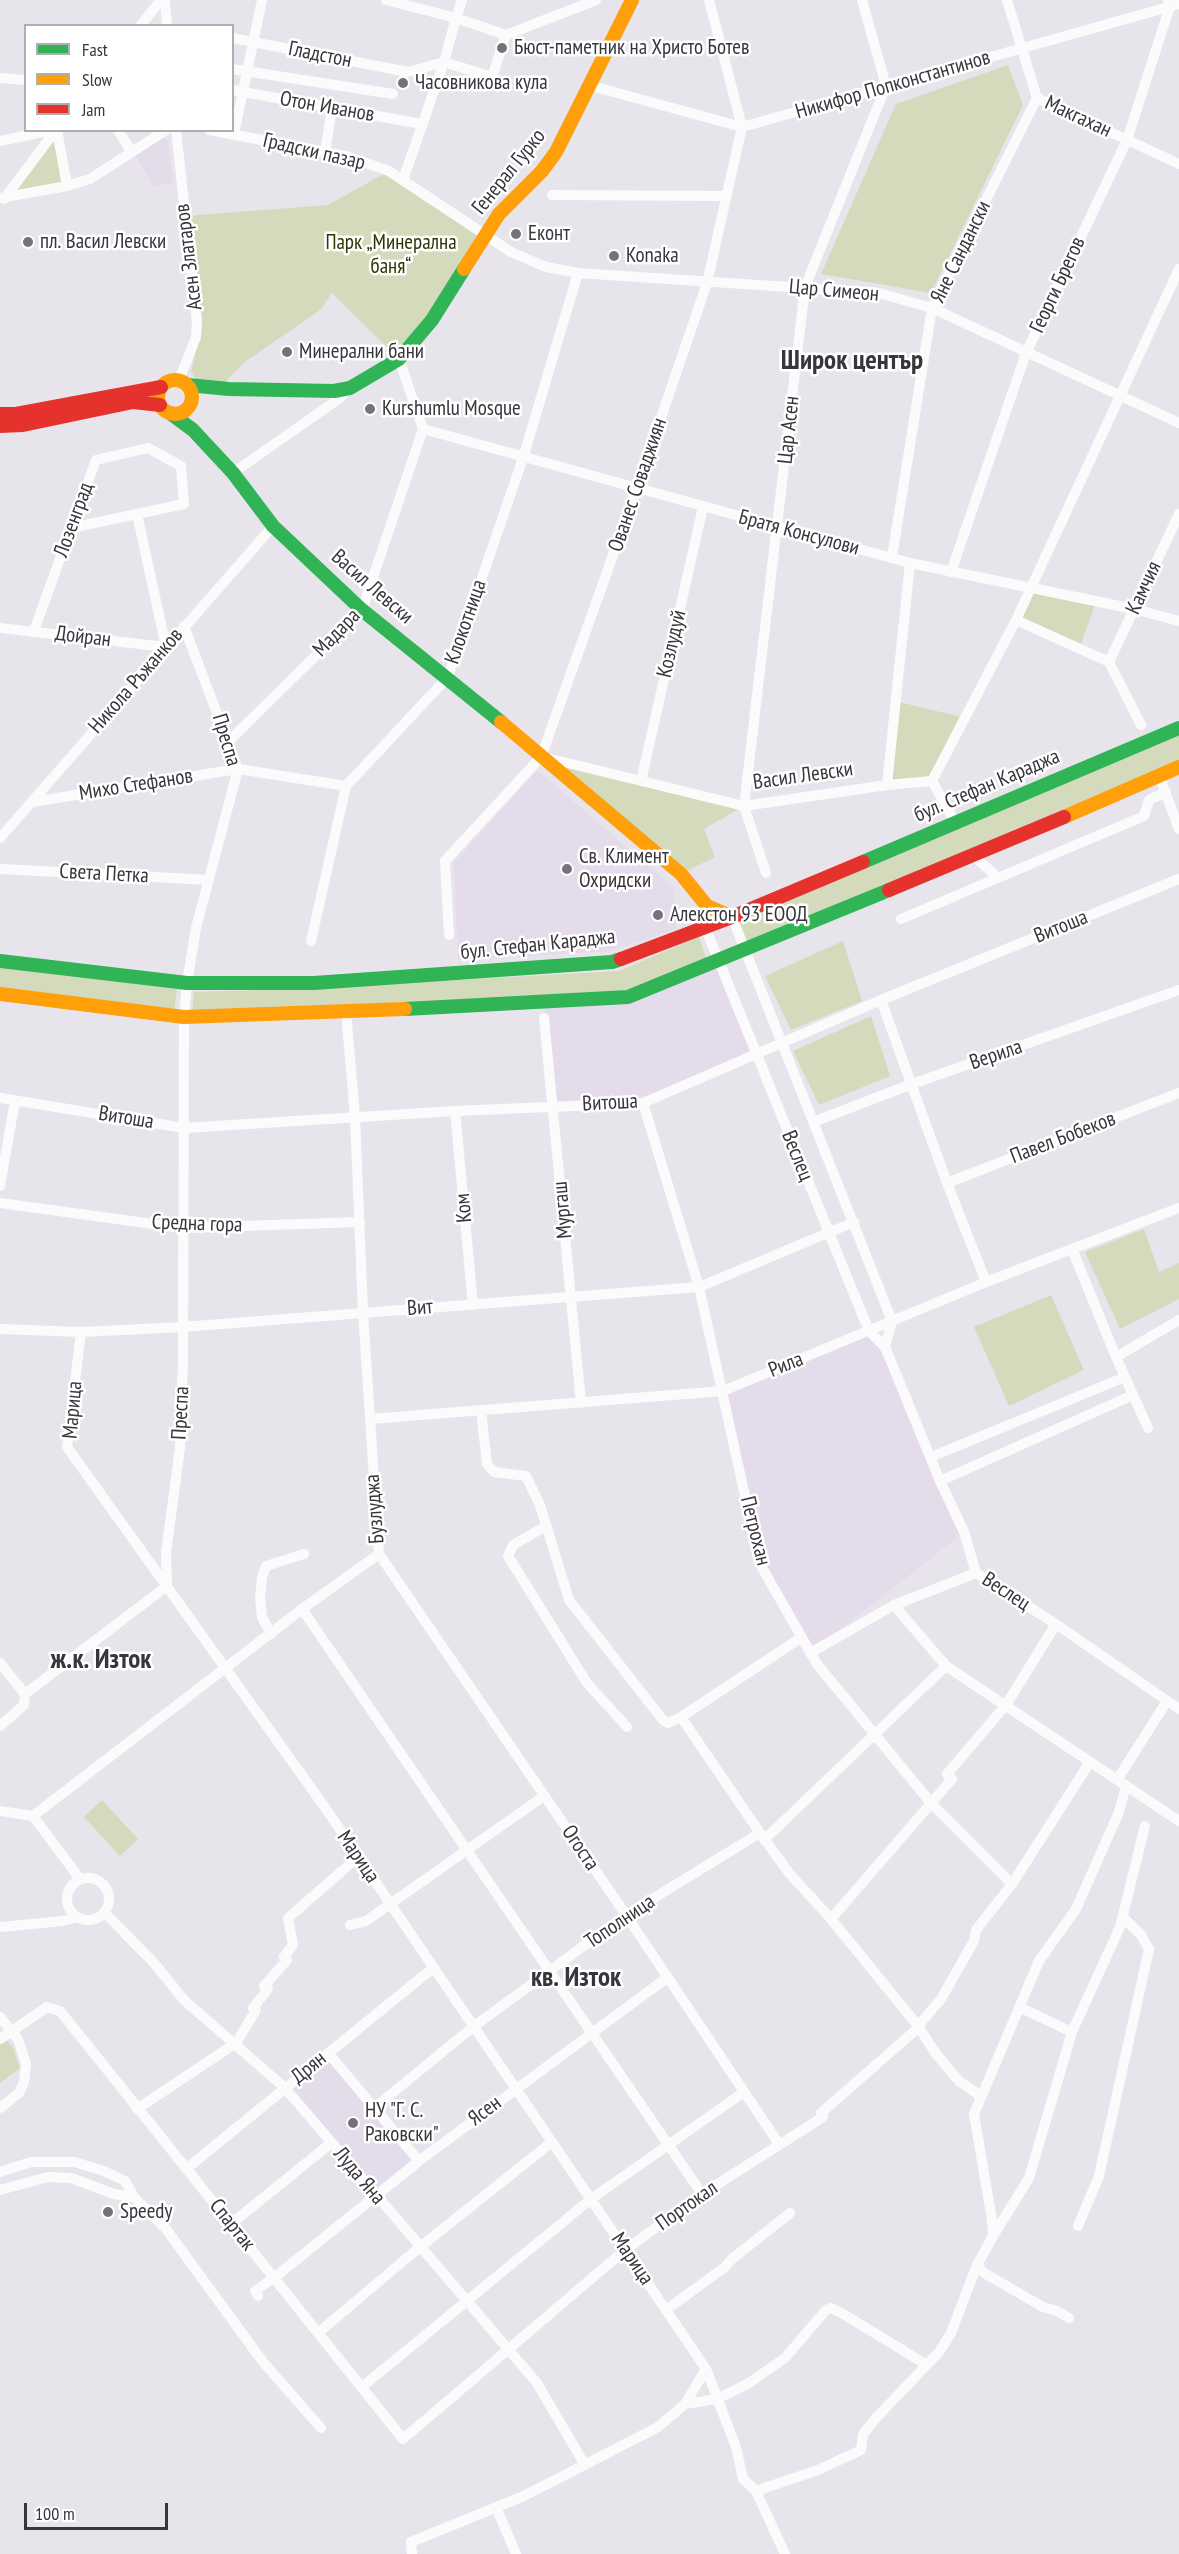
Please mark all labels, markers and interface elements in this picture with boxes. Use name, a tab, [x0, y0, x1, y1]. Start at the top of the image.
legend	[24, 24, 234, 132]
place label: Бюст-паметник на Христо Ботев	[514, 35, 749, 61]
street label: Гладстон	[286, 37, 354, 73]
text: Fast	[82, 38, 108, 61]
marker: Бюст-паметник на Христо Ботев	[495, 41, 509, 55]
street label: Никифор Попконстантинов	[793, 45, 993, 125]
text: Slow	[82, 68, 112, 91]
place label: Часовникова кула	[415, 70, 548, 96]
marker: Часовникова кула	[396, 76, 410, 90]
street label: Отон Иванов	[278, 86, 376, 128]
street label: Макгахан	[1041, 91, 1115, 143]
text: Jam	[82, 98, 105, 121]
street label: Генерал Гурко	[467, 124, 551, 220]
street label: Градски пазар	[261, 128, 367, 176]
street label: Яне Сандански	[925, 197, 997, 307]
street label: Асен Златаров	[170, 202, 208, 312]
place label: Еконт	[528, 221, 570, 247]
marker: Еконт	[509, 227, 523, 241]
place label: пл. Васил Левски	[40, 229, 166, 255]
park label: Парк „Минерална баня“	[325, 230, 457, 280]
street label: Георги Брегов	[1025, 233, 1091, 337]
marker: пл. Васил Левски	[21, 235, 35, 249]
place label: Konaka	[626, 243, 679, 269]
marker: Konaka	[607, 249, 621, 263]
street label: Цар Симеон	[788, 275, 880, 307]
place label: Минерални бани	[299, 339, 424, 365]
marker: Минерални бани	[280, 345, 294, 359]
district label: Широк център	[781, 345, 923, 377]
street label: Цар Асен	[773, 395, 805, 465]
place label: Kurshumlu Mosque	[382, 396, 521, 422]
marker: Kurshumlu Mosque	[363, 402, 377, 416]
street label: Ованес Соваджиян	[603, 415, 673, 555]
street label: Лозенград	[49, 479, 99, 561]
street label: Братя Консулови	[736, 505, 862, 561]
street label: Васил Левски	[326, 545, 418, 629]
street label: Камчия	[1121, 558, 1167, 618]
street label: Клокотница	[440, 577, 492, 667]
street label: Мадара	[308, 604, 366, 662]
street label: Козлудуй	[652, 608, 692, 680]
street label: Дойран	[54, 621, 112, 653]
street label: Никола Ръжанков	[83, 623, 189, 739]
street label: Преспа	[206, 711, 246, 769]
street label: бул. Стефан Караджа	[911, 744, 1063, 828]
street label: Васил Левски	[751, 757, 855, 795]
street label: Михо Стефанов	[77, 764, 195, 806]
place label: Св. Климент Охридски	[579, 844, 669, 894]
street label: Света Петка	[59, 859, 149, 889]
marker: Св. Климент Охридски	[560, 862, 574, 876]
place label: Алекстон 93 ЕООД	[670, 902, 808, 928]
street label: Витоша	[1031, 905, 1091, 949]
marker: Алекстон 93 ЕООД	[651, 908, 665, 922]
street label: бул. Стефан Караджа	[459, 924, 617, 966]
street label: Верила	[966, 1034, 1026, 1076]
street label: Витоша	[582, 1089, 638, 1117]
street label: Витоша	[97, 1101, 155, 1135]
street label: Павел Бобеков	[1007, 1106, 1119, 1170]
street label: Веслец	[776, 1127, 818, 1185]
street label: Мургаш	[548, 1180, 578, 1240]
street label: Ком	[450, 1192, 478, 1224]
street label: Средна гора	[151, 1210, 243, 1238]
street label: Вит	[406, 1295, 434, 1321]
street label: Рила	[765, 1347, 807, 1383]
street label: Марица	[58, 1380, 88, 1440]
street label: Преспа	[167, 1386, 195, 1440]
street label: Бузлуджа	[360, 1473, 390, 1545]
street label: Петрохан	[734, 1494, 776, 1568]
street label: Веслец	[977, 1567, 1035, 1617]
district label: ж.к. Изток	[51, 1644, 151, 1676]
street label: Огоста	[556, 1821, 604, 1875]
street label: Марица	[331, 1826, 385, 1888]
street label: Тополница	[580, 1889, 660, 1955]
district label: кв. Изток	[531, 1962, 621, 1994]
street label: Дрян	[286, 2046, 332, 2090]
street label: Ясен	[464, 2091, 506, 2131]
place label: НУ "Г. С. Раковски"	[365, 2098, 439, 2148]
marker: НУ "Г. С. Раковски"	[346, 2116, 360, 2130]
street label: Луда Яна	[328, 2142, 390, 2210]
street label: Портокал	[651, 2176, 723, 2236]
street label: Спартак	[204, 2194, 260, 2256]
place label: Speedy	[120, 2199, 172, 2225]
marker: Speedy	[101, 2205, 115, 2219]
street label: Марица	[605, 2228, 659, 2290]
scale bar	[27, 2491, 171, 2529]
text: 100 m	[35, 2502, 75, 2525]

